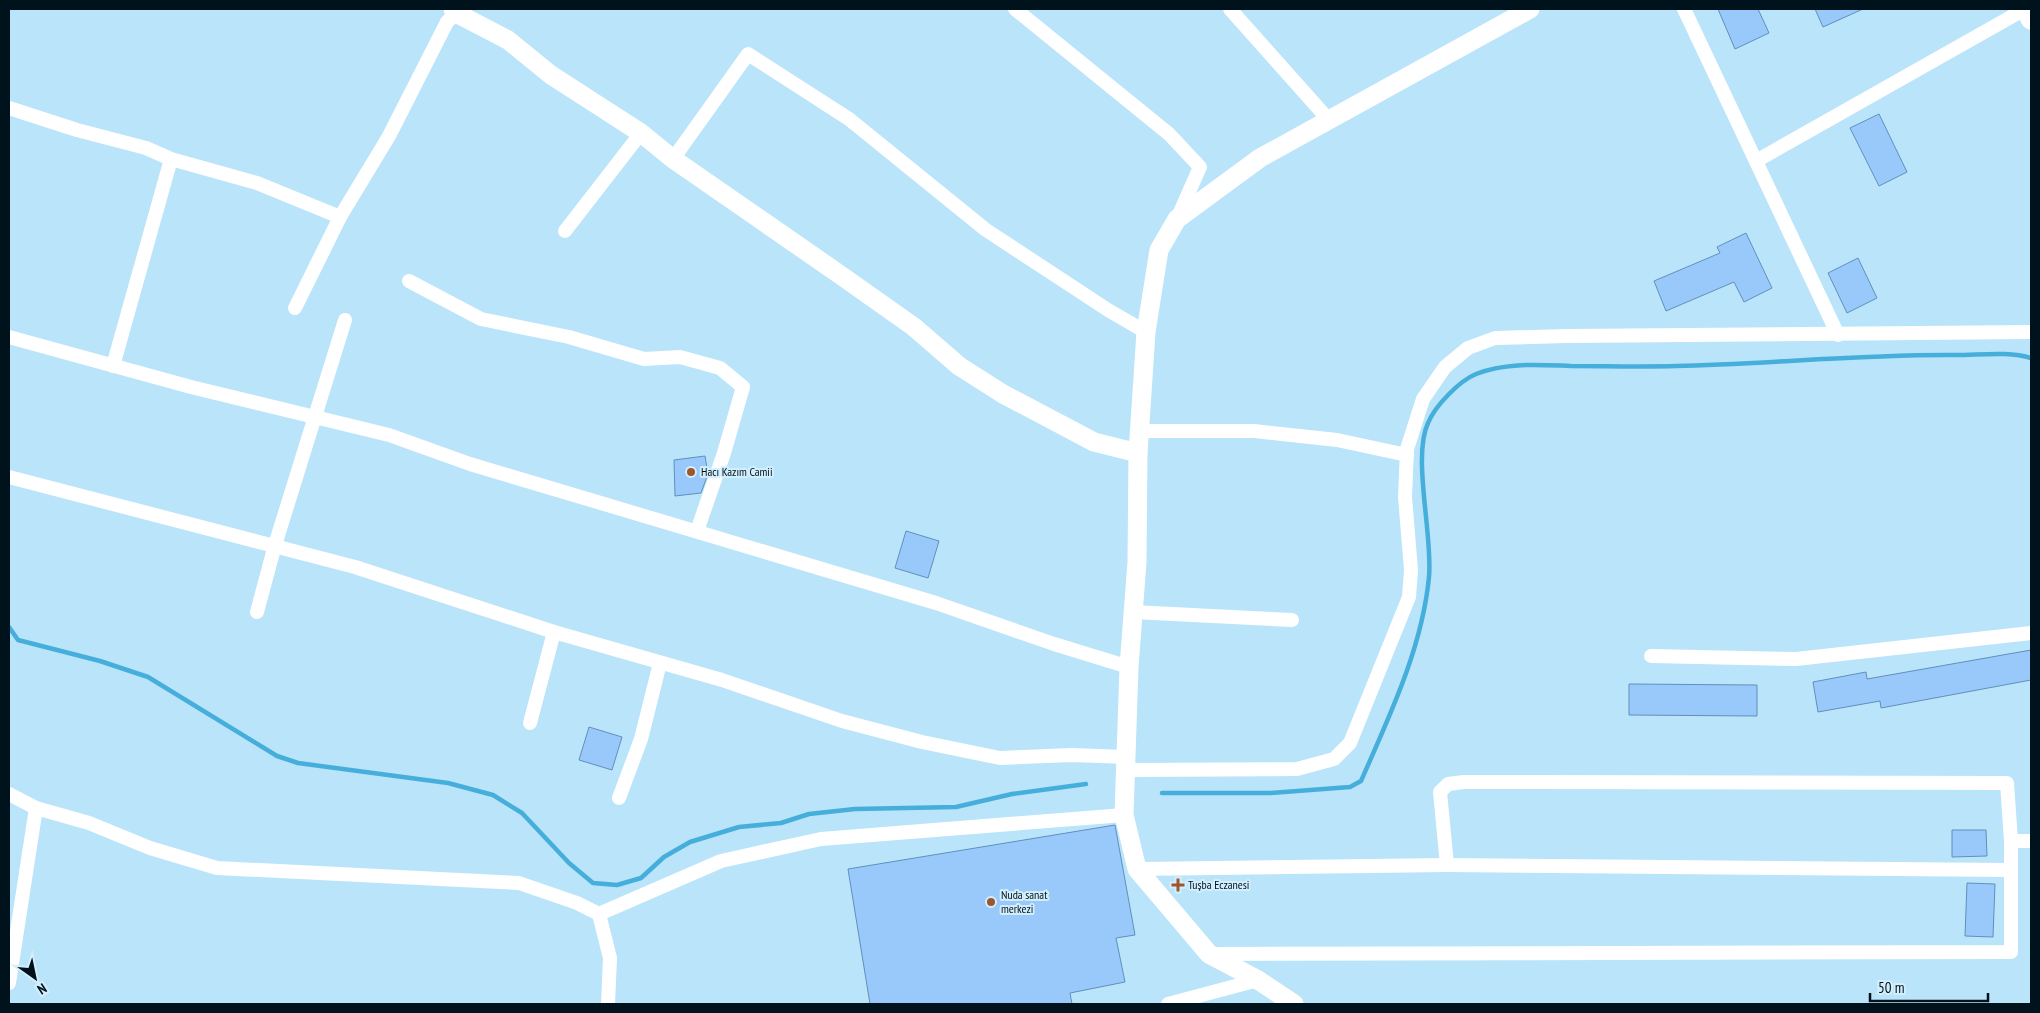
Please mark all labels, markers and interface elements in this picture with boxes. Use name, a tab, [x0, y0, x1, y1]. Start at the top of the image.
place label: Hacı Kazım Camii	[701, 464, 773, 479]
marker: Hacı Kazım Camii	[685, 466, 697, 478]
place label: Tuşba Eczanesi	[1188, 877, 1249, 892]
marker: Tuşba Eczanesi	[1172, 879, 1184, 891]
place label: Nuda sanat merkezi	[1001, 887, 1048, 916]
marker: Nuda sanat merkezi	[985, 896, 997, 908]
north arrow	[10, 953, 60, 1003]
scale bar	[1870, 970, 1988, 1002]
text: 50 m	[1878, 978, 1904, 997]
text: N	[34, 979, 50, 999]

